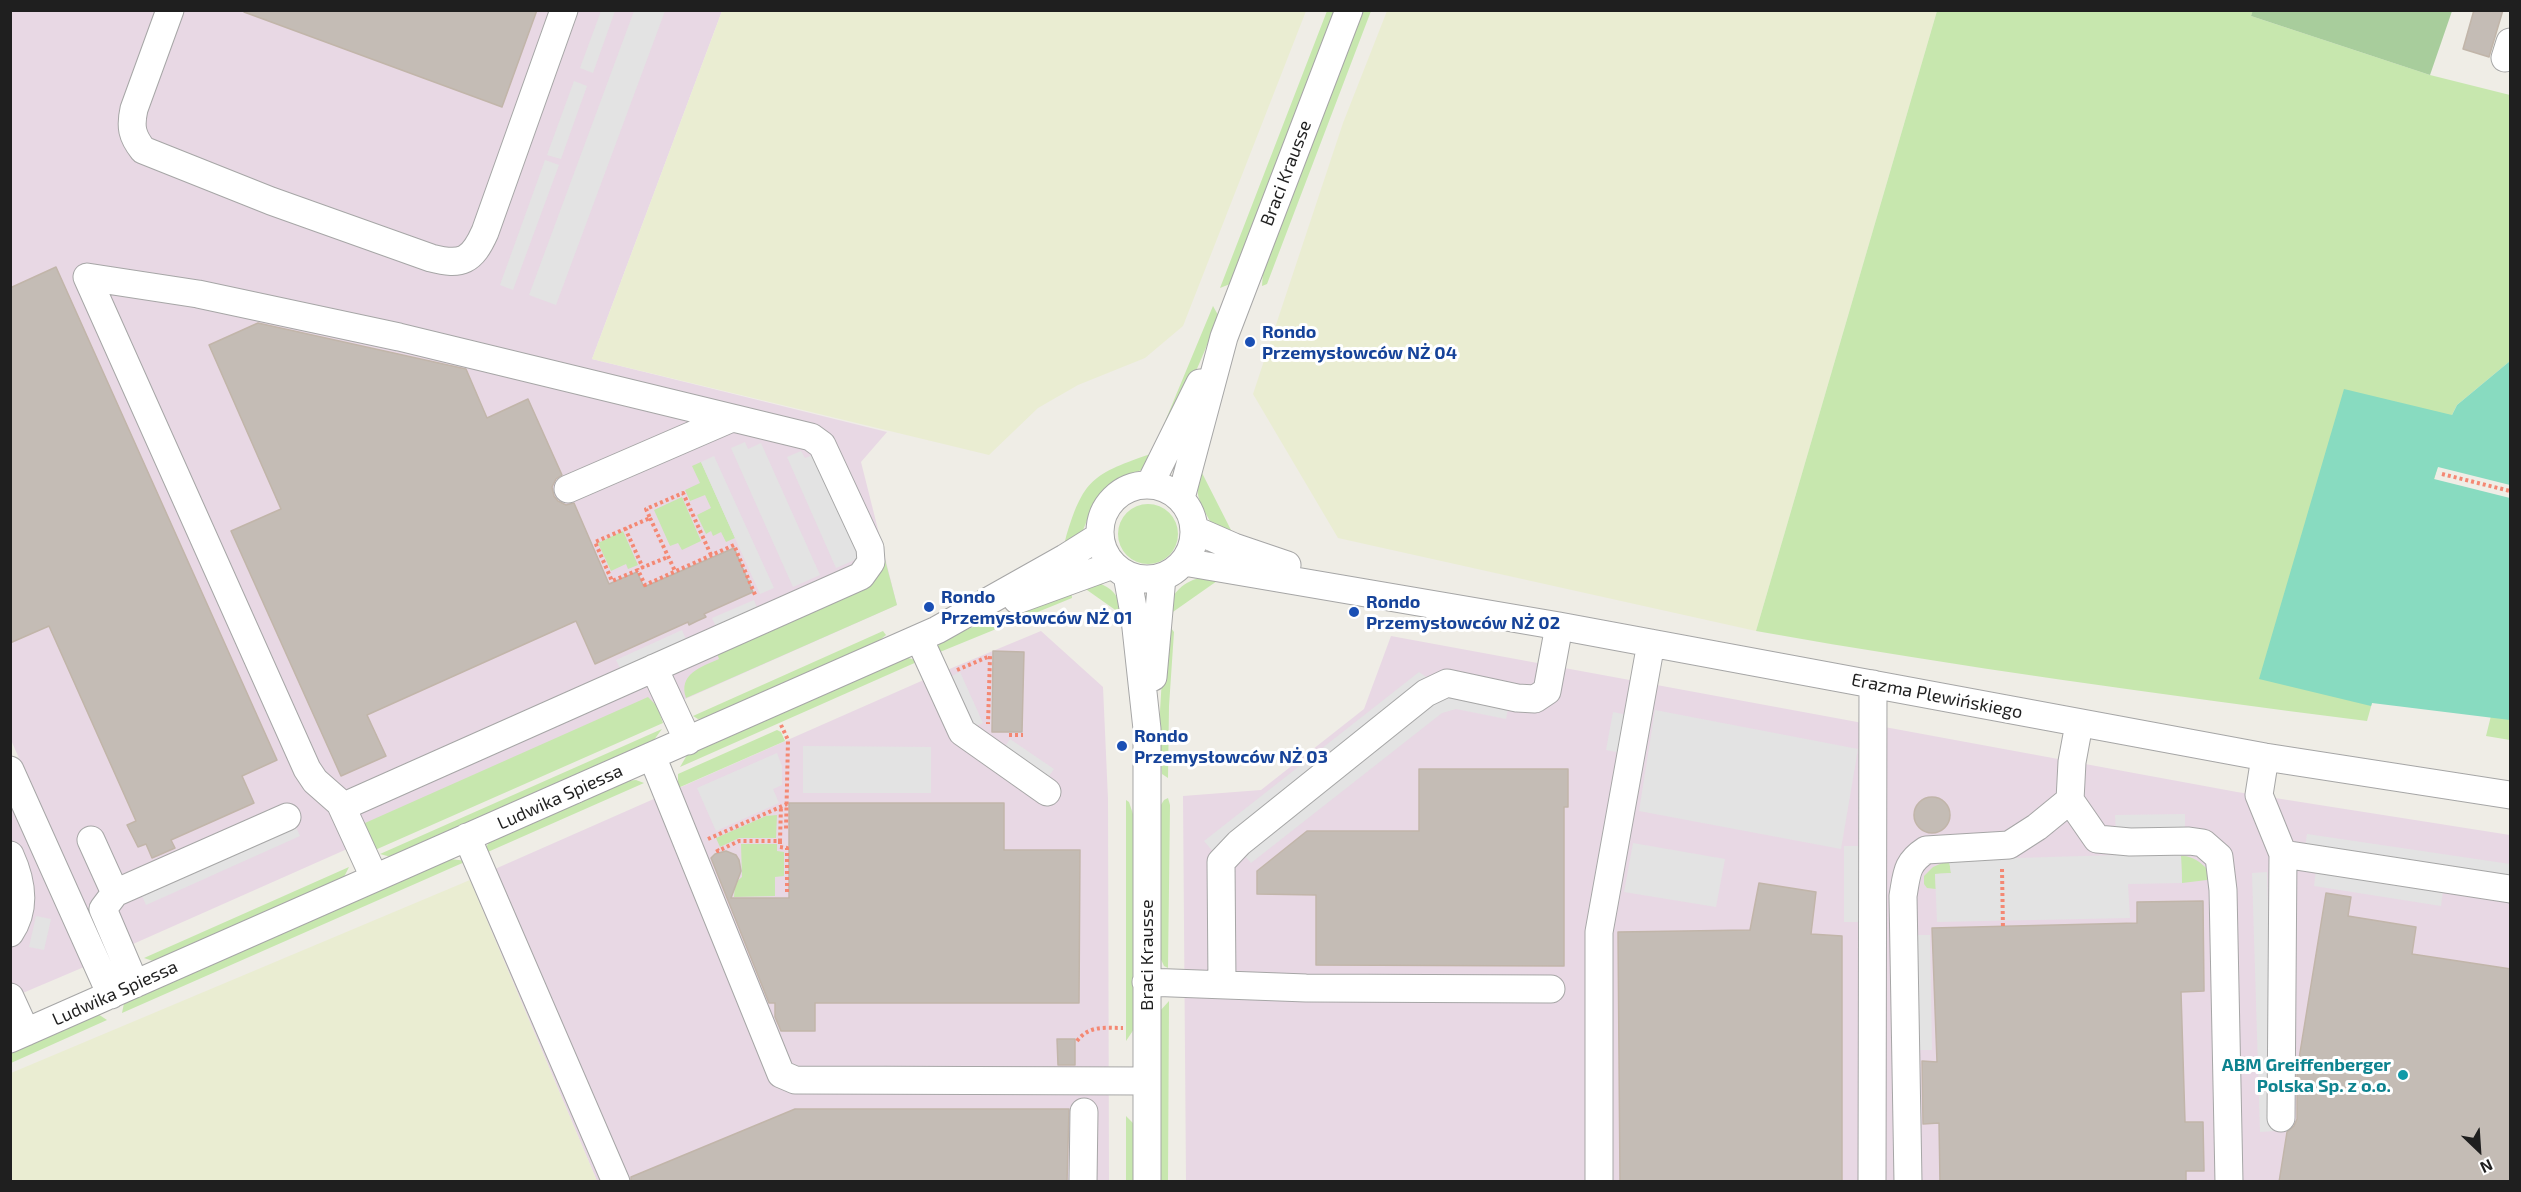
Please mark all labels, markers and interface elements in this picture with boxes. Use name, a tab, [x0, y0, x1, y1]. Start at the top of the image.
street label: Braci Krausse	[1256, 117, 1316, 229]
place label: Rondo Przemysłowców NŻ 04	[1262, 321, 1457, 364]
marker: Rondo Przemysłowców NŻ 04	[1243, 335, 1257, 349]
place label: Rondo Przemysłowców NŻ 01	[941, 586, 1132, 628]
place label: Rondo Przemysłowców NŻ 02	[1366, 591, 1560, 634]
marker: Rondo Przemysłowców NŻ 01	[922, 600, 936, 614]
marker: Rondo Przemysłowców NŻ 02	[1347, 605, 1361, 619]
street label: Erazma Plewińskiego	[1850, 669, 2024, 723]
place label: Rondo Przemysłowców NŻ 03	[1134, 725, 1328, 768]
marker: Rondo Przemysłowców NŻ 03	[1115, 739, 1129, 753]
street label: Ludwika Spiessa	[494, 760, 626, 834]
street label: Braci Krausse	[1136, 899, 1158, 1011]
street label: Ludwika Spiessa	[49, 956, 181, 1030]
place label: ABM Greiffenberger Polska Sp. z o.o.	[2222, 1054, 2391, 1096]
marker: ABM Greiffenberger Polska Sp. z o.o.	[2396, 1068, 2410, 1082]
north arrow	[2449, 1120, 2509, 1180]
text: N	[2478, 1156, 2496, 1178]

